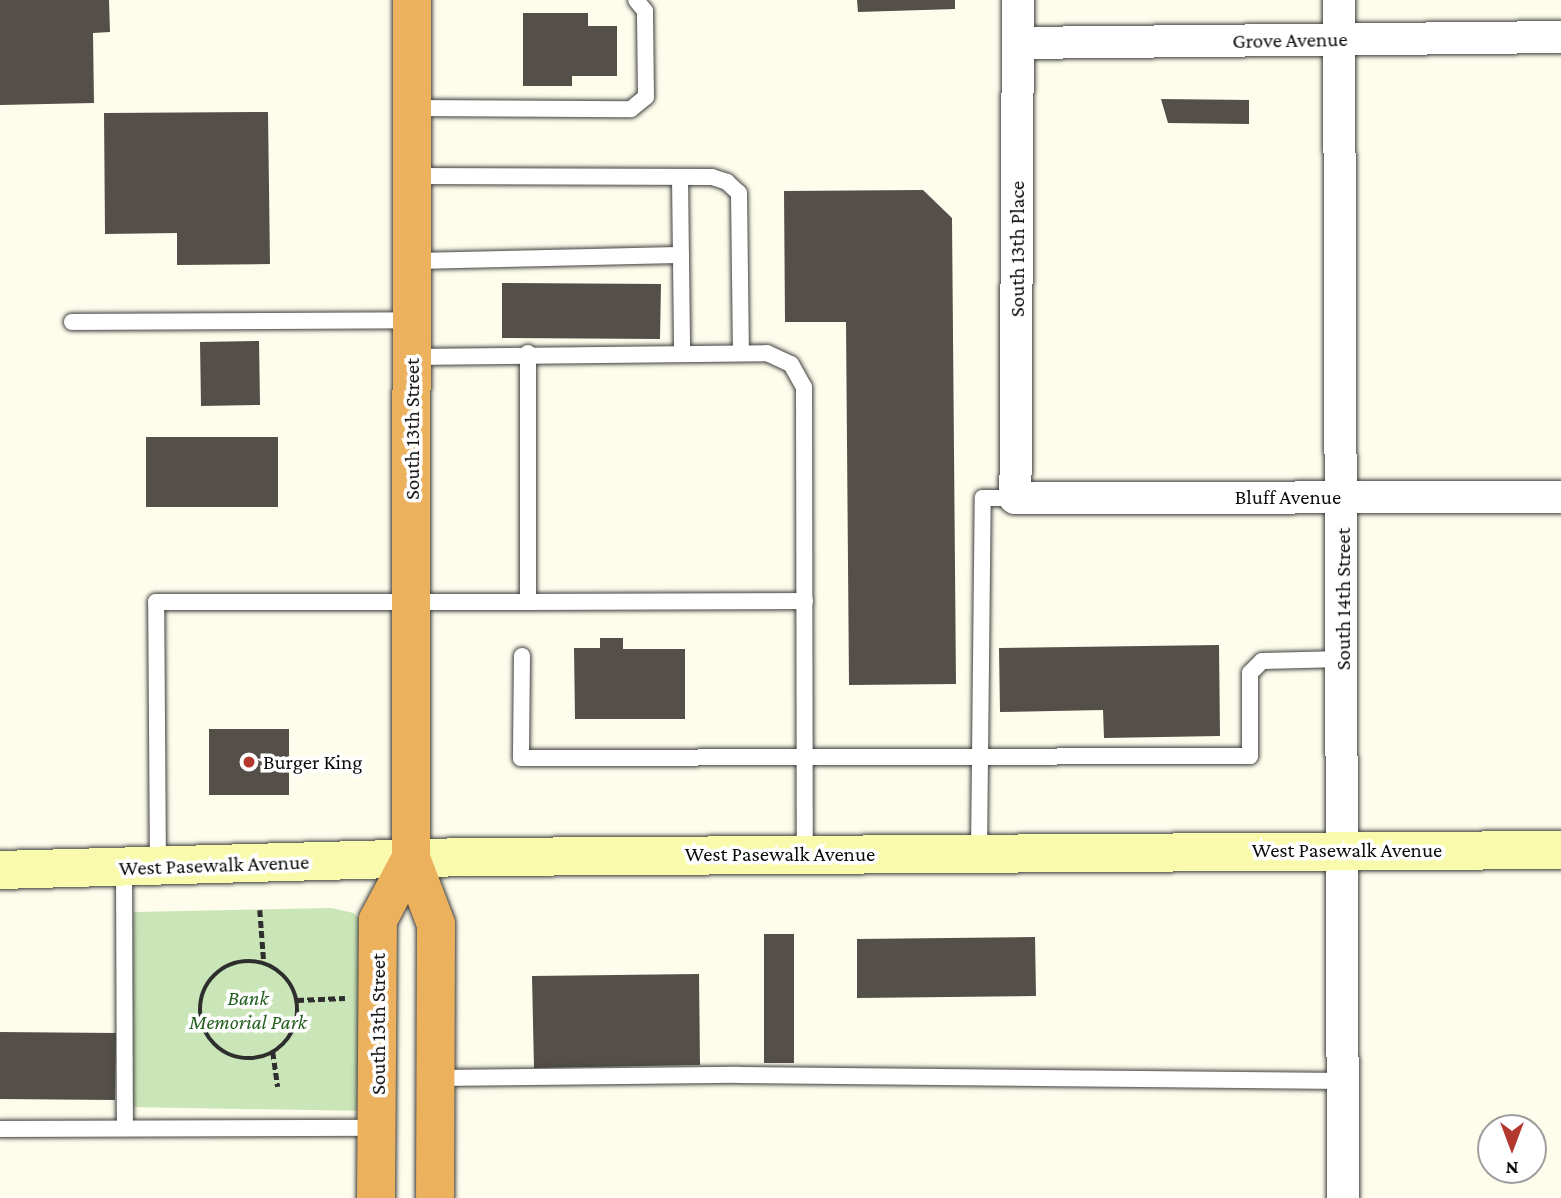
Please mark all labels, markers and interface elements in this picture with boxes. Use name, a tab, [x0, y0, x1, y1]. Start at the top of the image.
street label: Grove Avenue	[1232, 26, 1348, 54]
street label: South 13th Place	[1004, 181, 1030, 317]
street label: South 13th Street	[399, 358, 425, 500]
street label: Bluff Avenue	[1235, 484, 1341, 510]
street label: South 14th Street	[1330, 528, 1356, 670]
place label: Burger King	[263, 749, 362, 775]
marker: Burger King	[241, 754, 257, 770]
street label: West Pasewalk Avenue	[1252, 837, 1442, 863]
street label: West Pasewalk Avenue	[685, 841, 875, 867]
street label: West Pasewalk Avenue	[118, 849, 310, 881]
street label: South 13th Street	[365, 953, 391, 1095]
park label: Bank Memorial Park	[189, 985, 307, 1035]
north arrow	[1477, 1114, 1547, 1184]
text: N	[1506, 1158, 1518, 1179]

